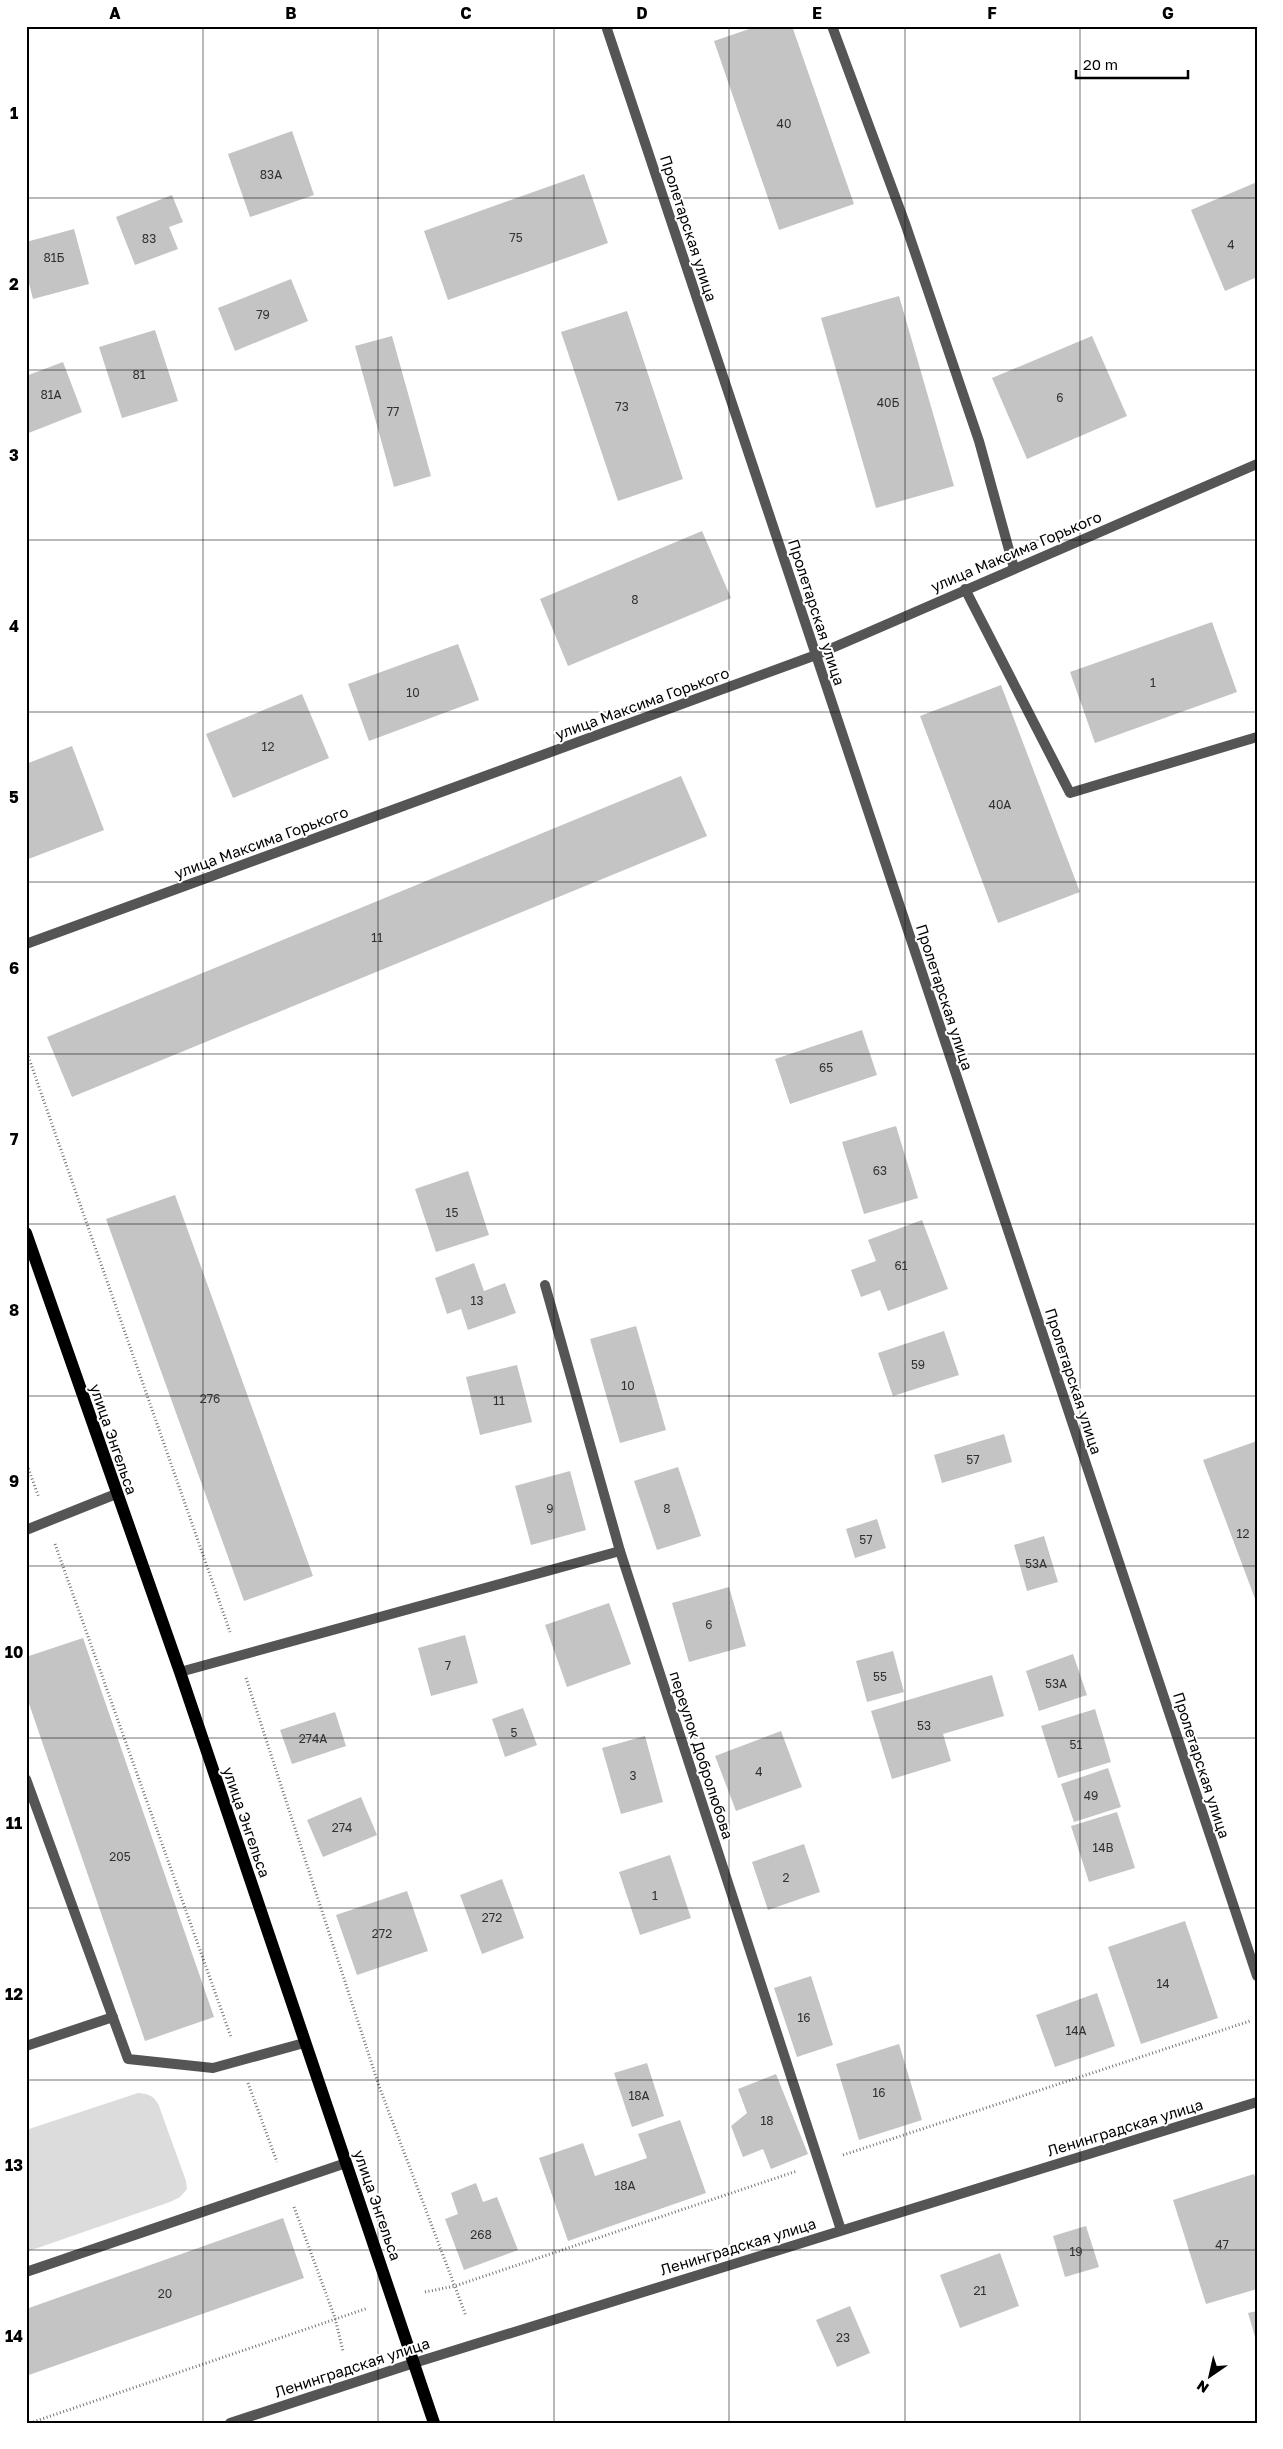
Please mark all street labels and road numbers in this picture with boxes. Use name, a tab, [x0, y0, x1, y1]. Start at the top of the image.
street label: Пролетарская улица	[657, 153, 721, 303]
street label: улица Максима Горького	[928, 507, 1104, 595]
street label: Пролетарская улица	[785, 537, 849, 687]
street label: улица Максима Горького	[553, 663, 731, 743]
street label: улица Максима Горького	[172, 802, 350, 882]
street label: Пролетарская улица	[913, 922, 977, 1072]
street label: Пролетарская улица	[1042, 1306, 1106, 1456]
street label: улица Энгельса	[87, 1381, 141, 1497]
street label: переулок Добролюбова	[666, 1669, 738, 1841]
street label: Пролетарская улица	[1170, 1690, 1234, 1840]
street label: улица Энгельса	[220, 1764, 274, 1880]
street label: Ленинградская улица	[1045, 2095, 1205, 2159]
street label: улица Энгельса	[351, 2147, 405, 2263]
street label: Ленинградская улица	[658, 2214, 818, 2278]
street label: Ленинградская улица	[272, 2333, 432, 2401]

